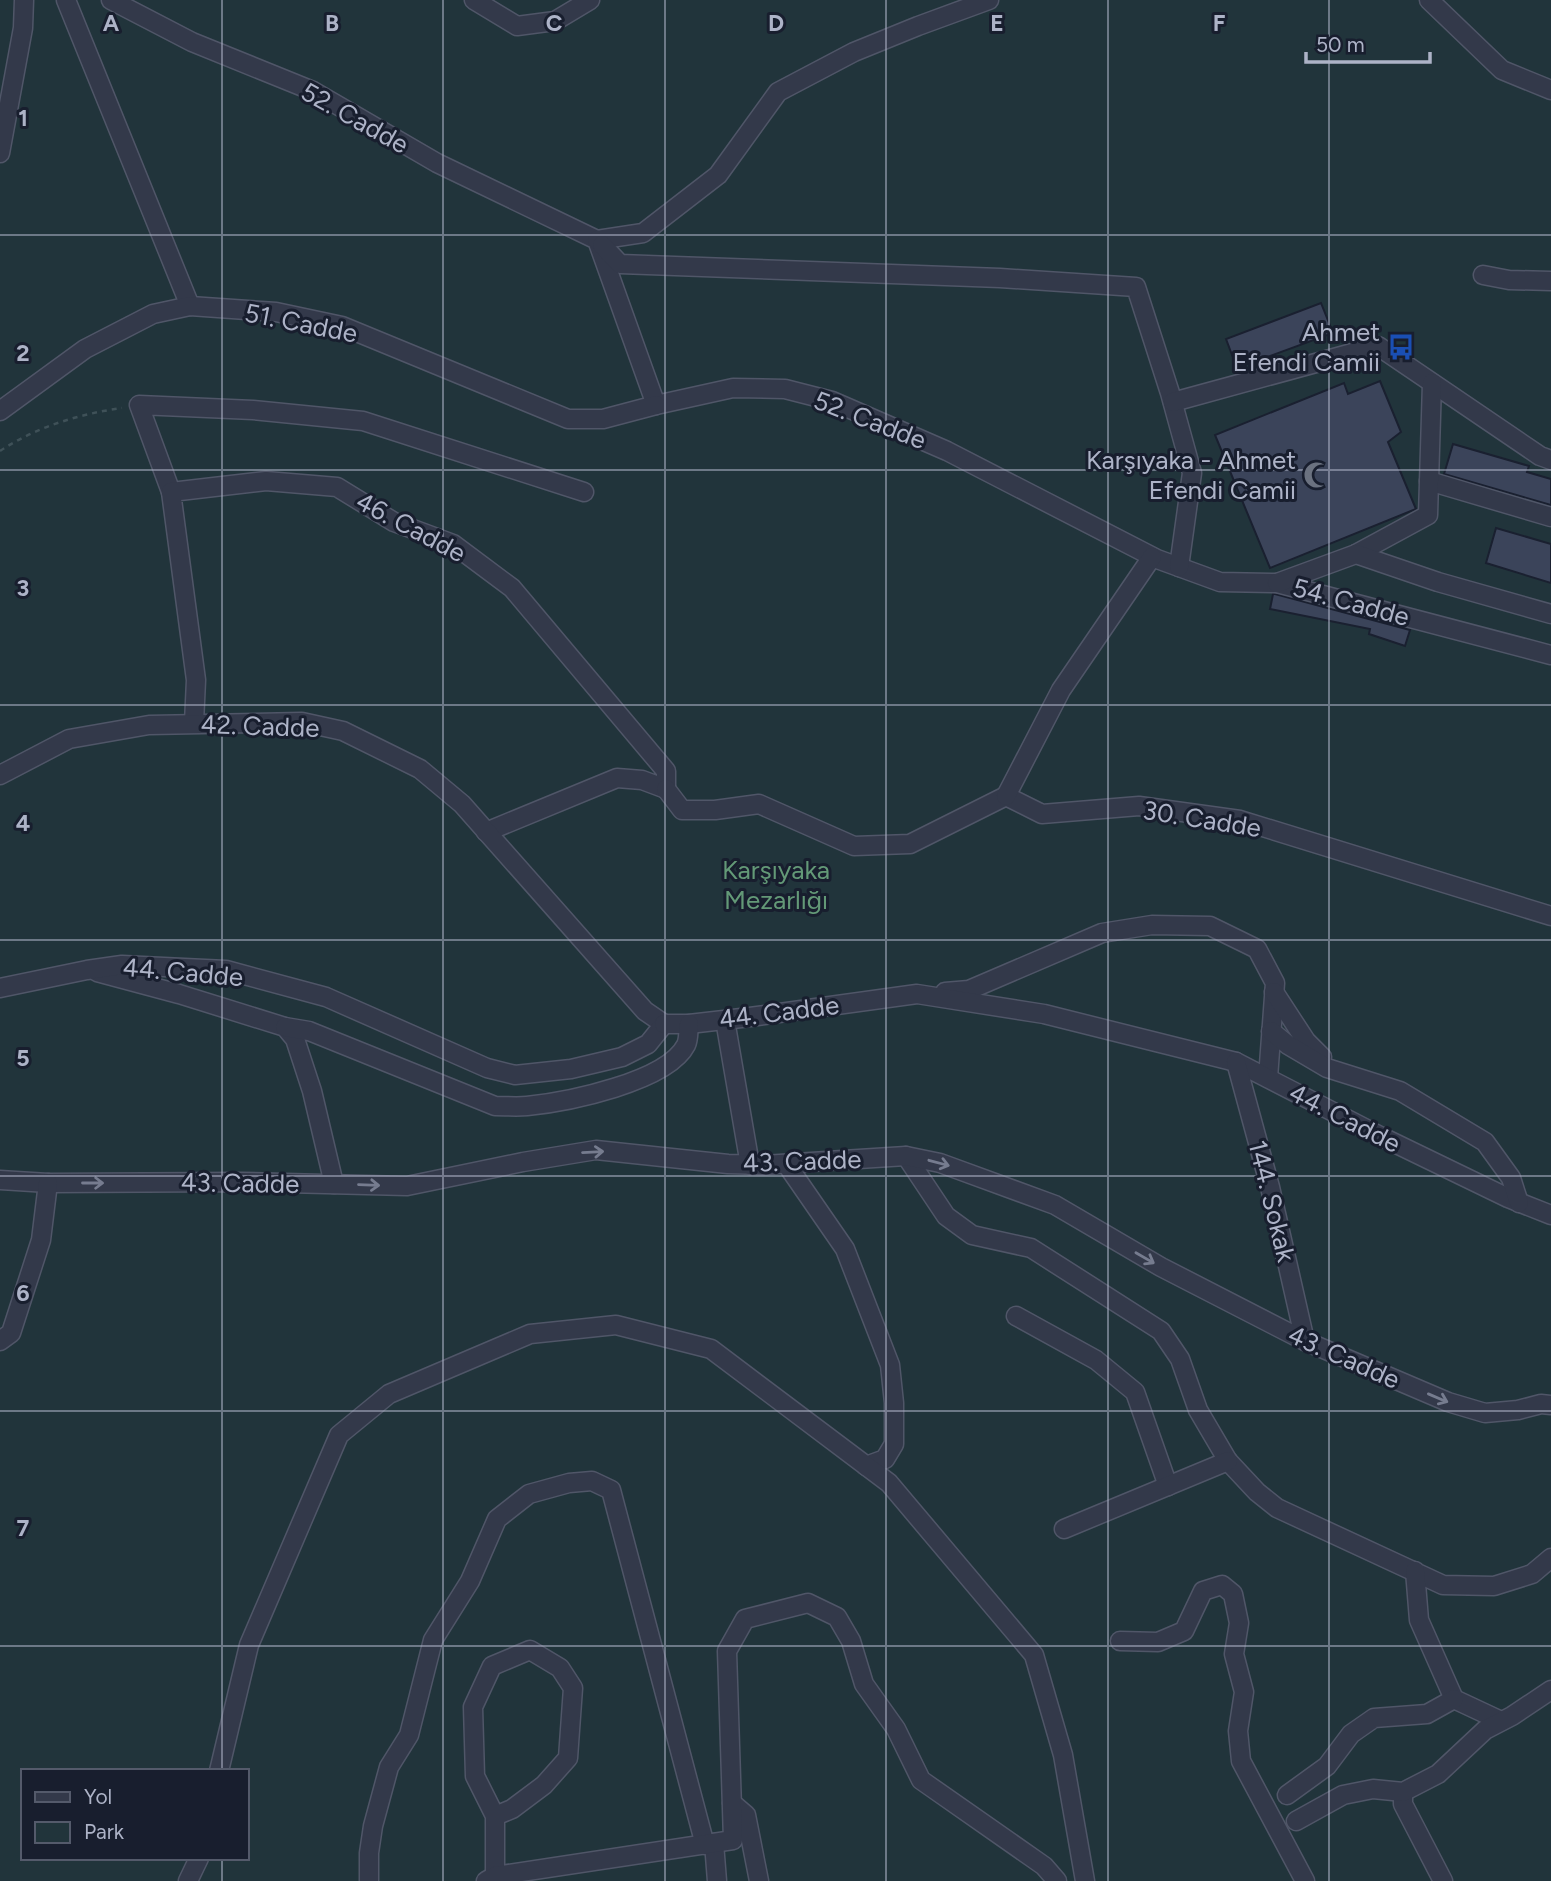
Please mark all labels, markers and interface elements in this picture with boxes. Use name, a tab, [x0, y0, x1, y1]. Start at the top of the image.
text: A	[103, 9, 120, 37]
text: B	[325, 9, 339, 37]
text: C	[546, 9, 563, 37]
text: D	[768, 9, 784, 37]
text: E	[990, 9, 1004, 37]
text: F	[1213, 9, 1226, 37]
scale bar	[1306, 21, 1430, 65]
text: 50 m	[1316, 32, 1365, 57]
street label: 52. Cadde	[296, 75, 414, 161]
text: 1	[18, 104, 28, 132]
street label: 51. Cadde	[242, 296, 360, 350]
place label: Ahmet Efendi Camii	[1233, 316, 1380, 378]
bus stop icon: Ahmet Efendi Camii	[1386, 332, 1416, 362]
text: 2	[16, 339, 30, 367]
street label: 52. Cadde	[809, 384, 931, 456]
place label: Karşıyaka - Ahmet Efendi Camii	[1086, 444, 1296, 506]
mosque icon: Karşıyaka - Ahmet Efendi Camii	[1302, 460, 1332, 490]
street label: 46. Cadde	[351, 485, 471, 569]
street label: 54. Cadde	[1289, 571, 1413, 633]
text: 3	[17, 574, 29, 602]
street label: 42. Cadde	[200, 708, 320, 744]
street label: 30. Cadde	[1141, 794, 1263, 844]
text: 4	[16, 809, 30, 837]
park label: Karşıyaka Mezarlığı	[722, 854, 830, 916]
street label: 44. Cadde	[121, 951, 245, 993]
street label: 44. Cadde	[717, 989, 841, 1035]
text: 5	[16, 1044, 30, 1072]
street label: 44. Cadde	[1284, 1076, 1406, 1160]
street label: 144. Sokak	[1241, 1137, 1303, 1265]
street label: 43. Cadde	[742, 1143, 862, 1179]
one-way arrow	[581, 1145, 604, 1158]
one-way arrow	[928, 1158, 950, 1171]
street label: 43. Cadde	[180, 1166, 300, 1200]
one-way arrow	[81, 1176, 104, 1190]
one-way arrow	[357, 1179, 380, 1192]
one-way arrow	[1134, 1252, 1155, 1265]
text: 6	[16, 1279, 30, 1307]
street label: 43. Cadde	[1283, 1318, 1405, 1396]
one-way arrow	[1427, 1392, 1449, 1405]
text: 7	[17, 1514, 30, 1542]
legend	[21, 1769, 248, 1860]
text: Yol	[84, 1784, 112, 1809]
text: Park	[84, 1819, 125, 1844]

